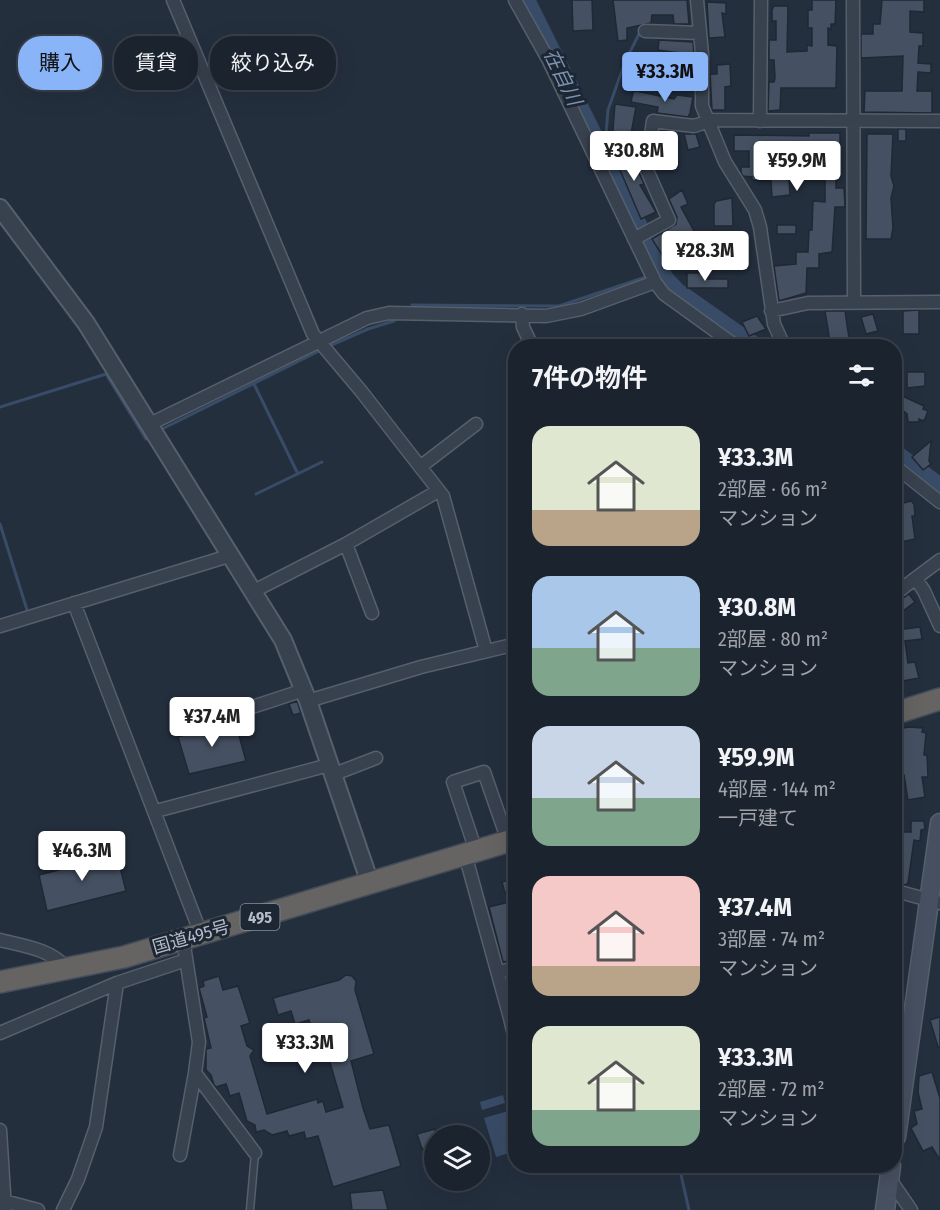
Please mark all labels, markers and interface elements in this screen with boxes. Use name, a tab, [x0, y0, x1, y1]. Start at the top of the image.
chip: 購入	[18, 36, 102, 90]
chip: 賃貸	[114, 36, 198, 90]
chip: 絞り込み	[210, 36, 336, 90]
water label: 在自川	[539, 45, 588, 111]
pin: ¥33.3M	[616, 52, 714, 103]
text: ¥33.3M	[636, 59, 694, 83]
pin: ¥30.8M	[585, 131, 683, 182]
text: ¥30.8M	[604, 138, 664, 162]
pin: ¥59.9M	[748, 141, 846, 192]
text: ¥59.9M	[768, 148, 826, 172]
pin: ¥28.3M	[656, 231, 754, 282]
text: ¥28.3M	[676, 238, 734, 262]
icon: filters	[845, 359, 878, 392]
text: 7件の物件	[532, 363, 647, 394]
text: ¥33.3M	[718, 442, 793, 473]
icon: home	[580, 450, 652, 522]
text: 2部屋 · 66 m²	[718, 477, 828, 501]
text: マンション	[718, 506, 818, 530]
text: ¥30.8M	[718, 592, 796, 623]
icon: home	[580, 600, 652, 672]
text: 2部屋 · 80 m²	[718, 627, 828, 651]
text: マンション	[718, 656, 818, 680]
pin: ¥37.4M	[163, 697, 261, 748]
text: ¥37.4M	[184, 704, 240, 728]
text: ¥59.9M	[718, 742, 795, 773]
icon: home	[580, 750, 652, 822]
text: 4部屋 · 144 m²	[718, 777, 836, 801]
text: 一戸建て	[718, 806, 798, 830]
pin: ¥46.3M	[33, 831, 131, 882]
text: ¥46.3M	[52, 838, 112, 862]
text: ¥37.4M	[718, 892, 792, 923]
icon: home	[580, 900, 652, 972]
road number: 495	[240, 904, 280, 930]
street label: 国道495号	[150, 915, 232, 959]
text: 3部屋 · 74 m²	[718, 927, 825, 951]
text: マンション	[718, 956, 818, 980]
pin: ¥33.3M	[256, 1023, 354, 1074]
text: ¥33.3M	[276, 1030, 334, 1054]
text: ¥33.3M	[718, 1042, 793, 1073]
icon: home	[580, 1050, 652, 1122]
text: 2部屋 · 72 m²	[718, 1077, 824, 1101]
text: マンション	[718, 1106, 818, 1130]
map controls	[424, 1125, 490, 1191]
button: layers	[424, 1125, 490, 1191]

